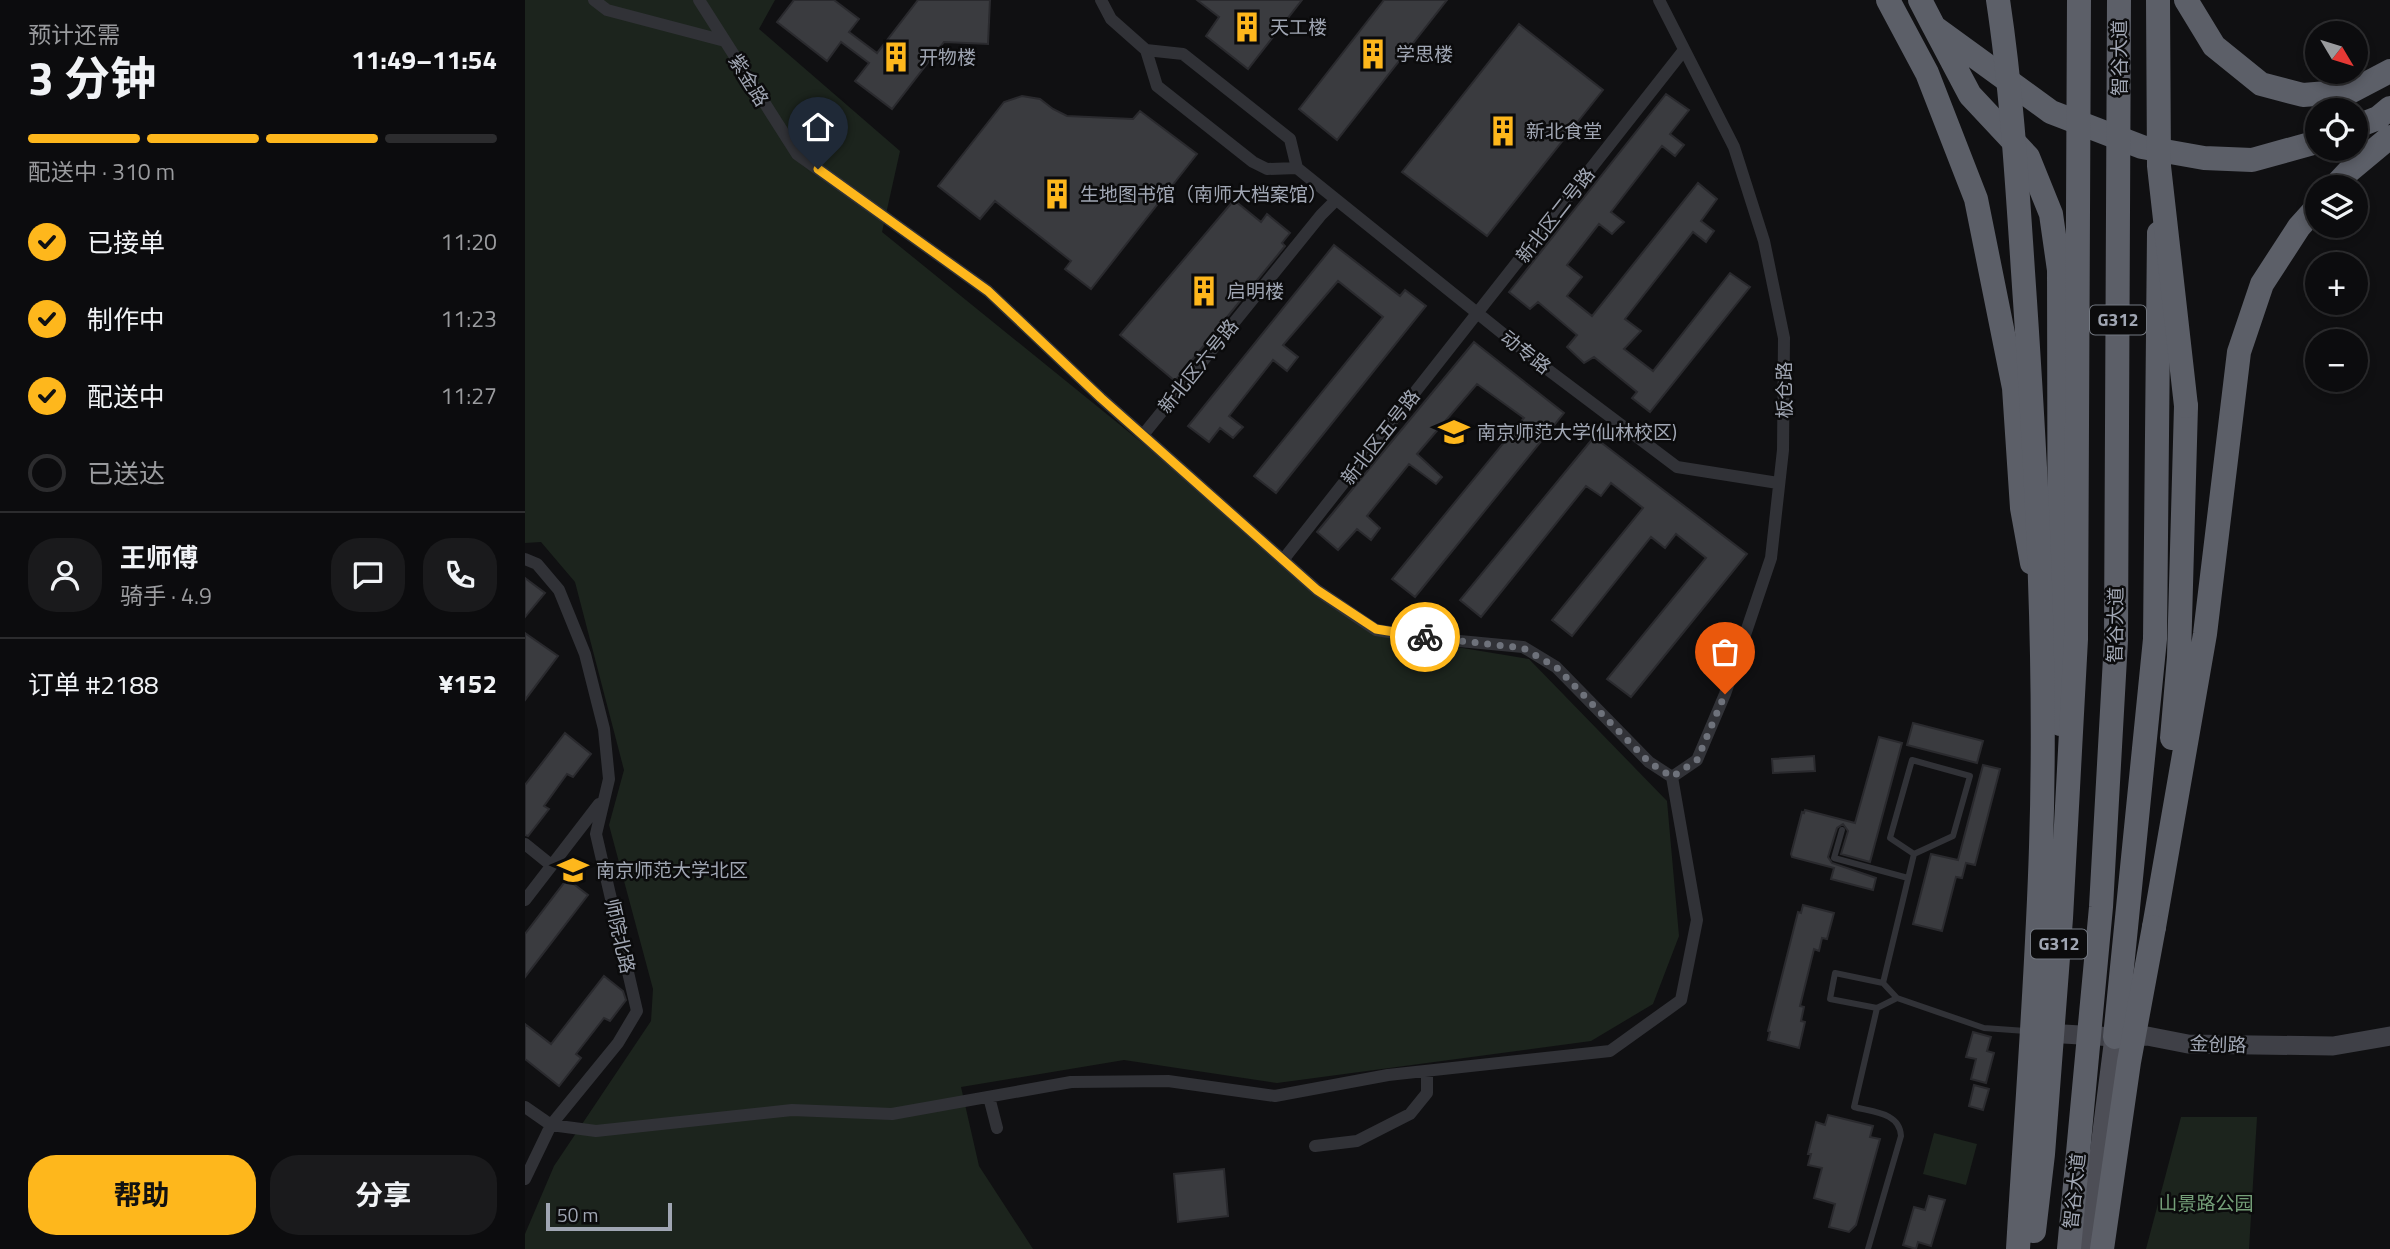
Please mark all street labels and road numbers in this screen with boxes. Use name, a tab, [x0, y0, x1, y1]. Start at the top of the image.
street label: 智谷大道	[2104, 20, 2133, 96]
street label: 紫金路	[722, 48, 777, 112]
street label: 新北区二号路	[1508, 161, 1601, 269]
road number: G312	[2090, 306, 2146, 334]
street label: 新北区六号路	[1150, 312, 1245, 419]
street label: 动专路	[1495, 323, 1558, 381]
street label: 板仓路	[1769, 361, 1798, 419]
street label: 新北区五号路	[1333, 383, 1426, 491]
street label: 智谷大道	[2099, 587, 2130, 663]
street label: 师院北路	[598, 896, 643, 976]
road number: G312	[2031, 930, 2087, 959]
street label: 金创路	[2189, 1028, 2247, 1059]
street label: 智谷大道	[2055, 1152, 2092, 1230]

